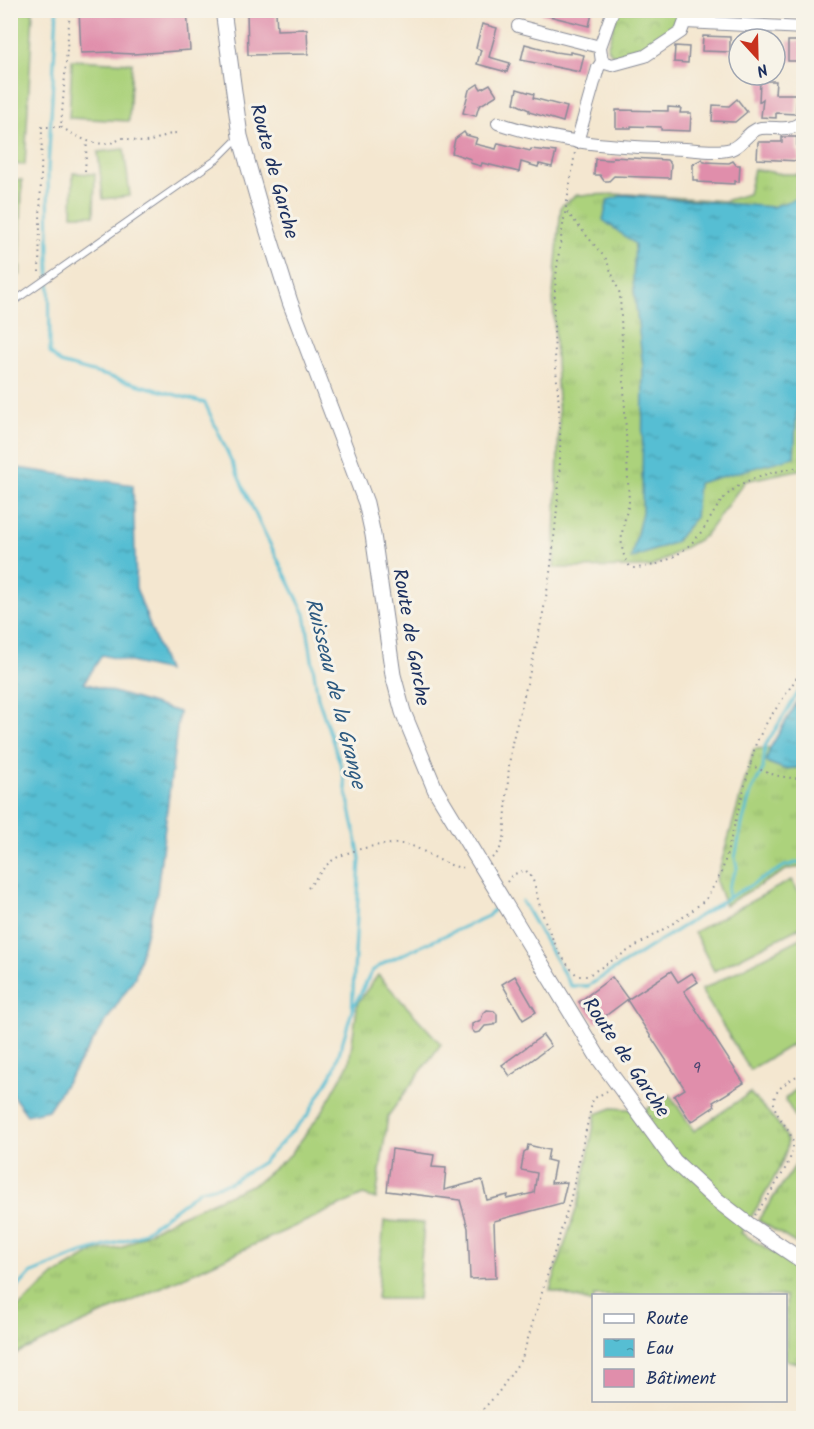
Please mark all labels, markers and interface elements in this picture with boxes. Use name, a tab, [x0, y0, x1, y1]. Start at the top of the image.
north arrow	[727, 27, 787, 87]
text: N	[753, 56, 771, 83]
street label: Route de Garche	[240, 100, 307, 243]
street label: Route de Garche	[382, 566, 438, 709]
water label: Ruisseau de la Grange	[295, 595, 375, 794]
street label: Route de Garche	[573, 992, 677, 1125]
house number: 9	[693, 1056, 701, 1081]
legend	[592, 1294, 787, 1402]
text: Route	[646, 1305, 688, 1334]
text: Eau	[646, 1335, 674, 1364]
text: Bâtiment	[646, 1365, 717, 1394]

